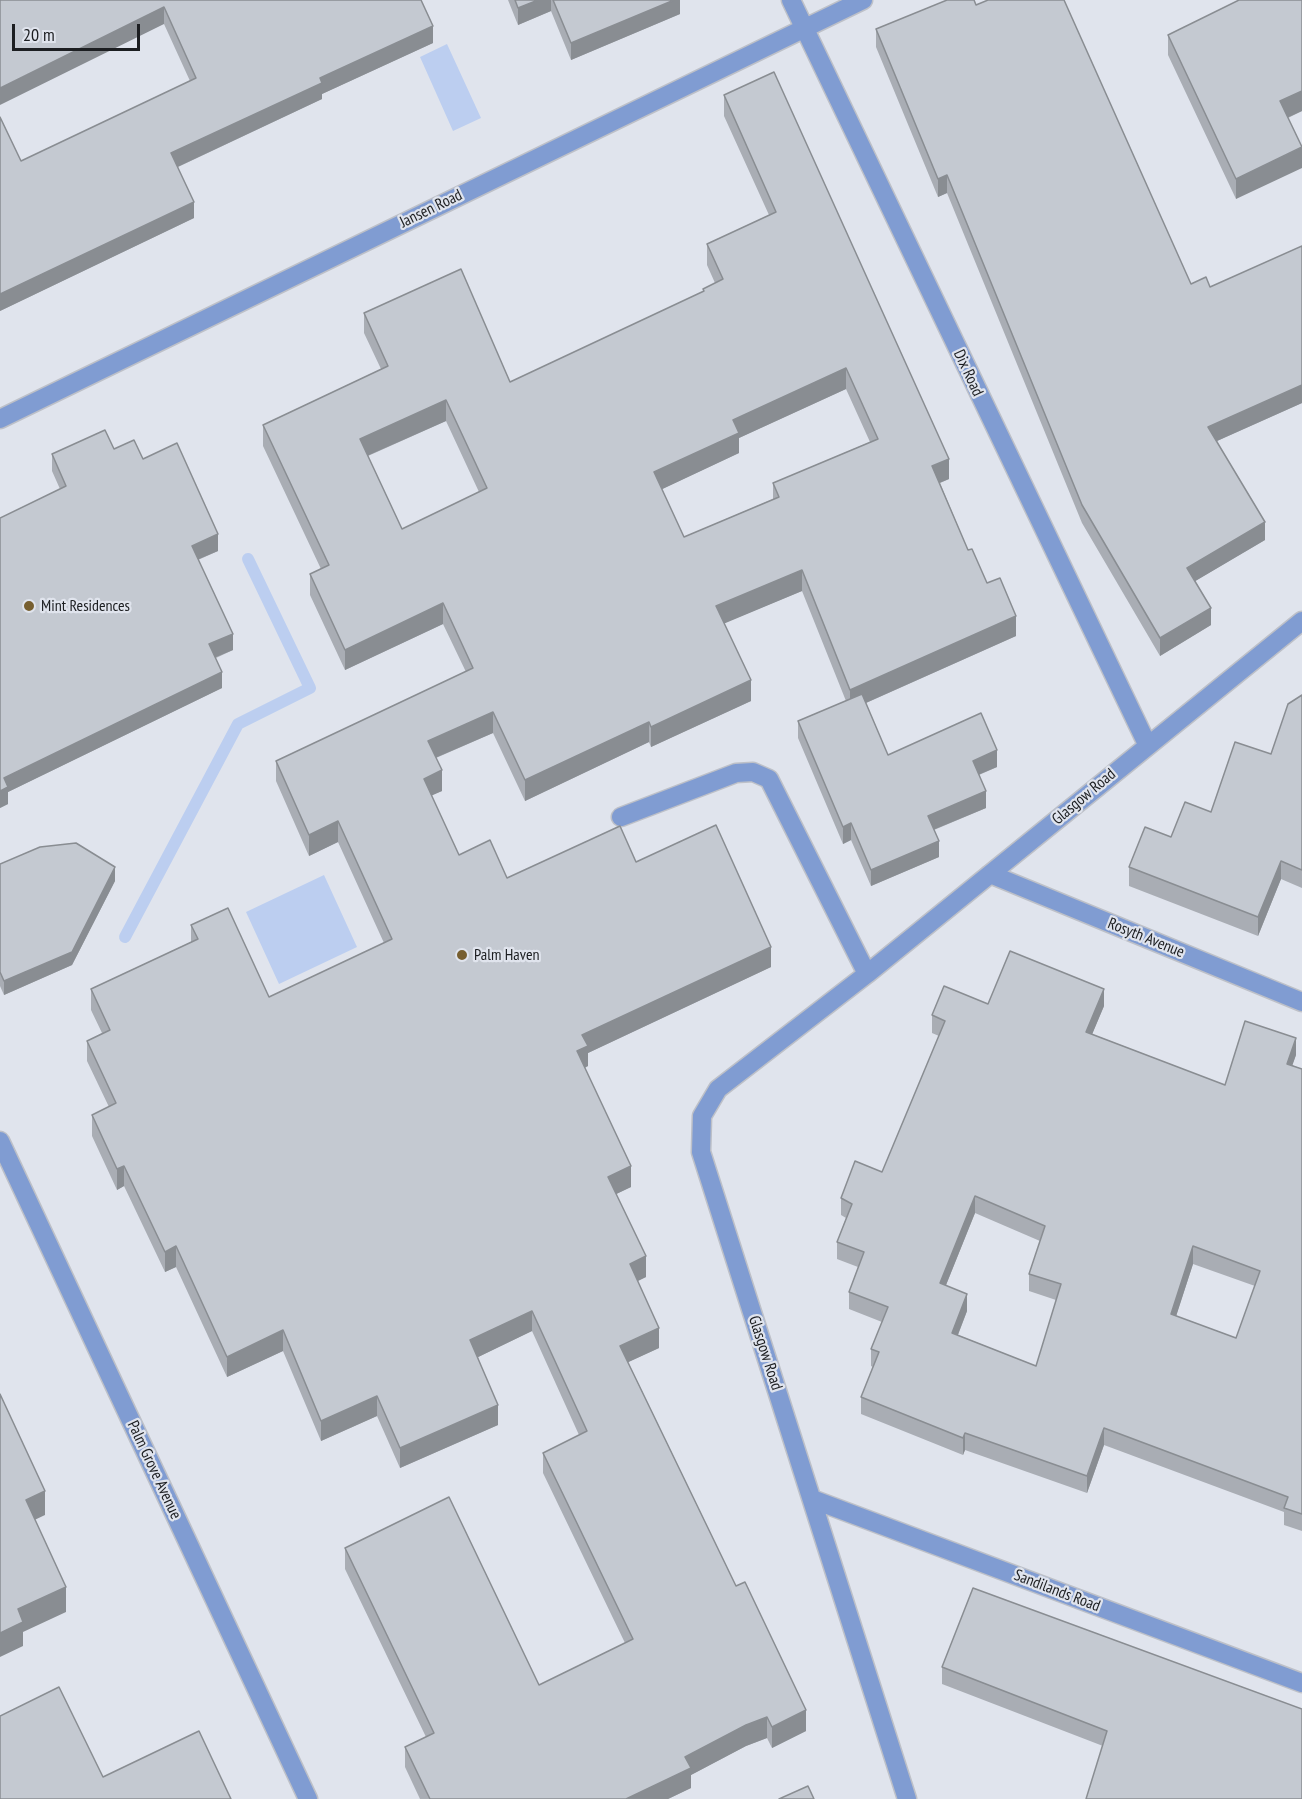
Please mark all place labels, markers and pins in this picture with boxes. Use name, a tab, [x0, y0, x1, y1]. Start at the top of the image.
place label: Mint Residences	[41, 596, 130, 616]
marker: Mint Residences	[22, 599, 36, 613]
place label: Palm Haven	[474, 945, 540, 965]
marker: Palm Haven	[455, 948, 469, 962]

